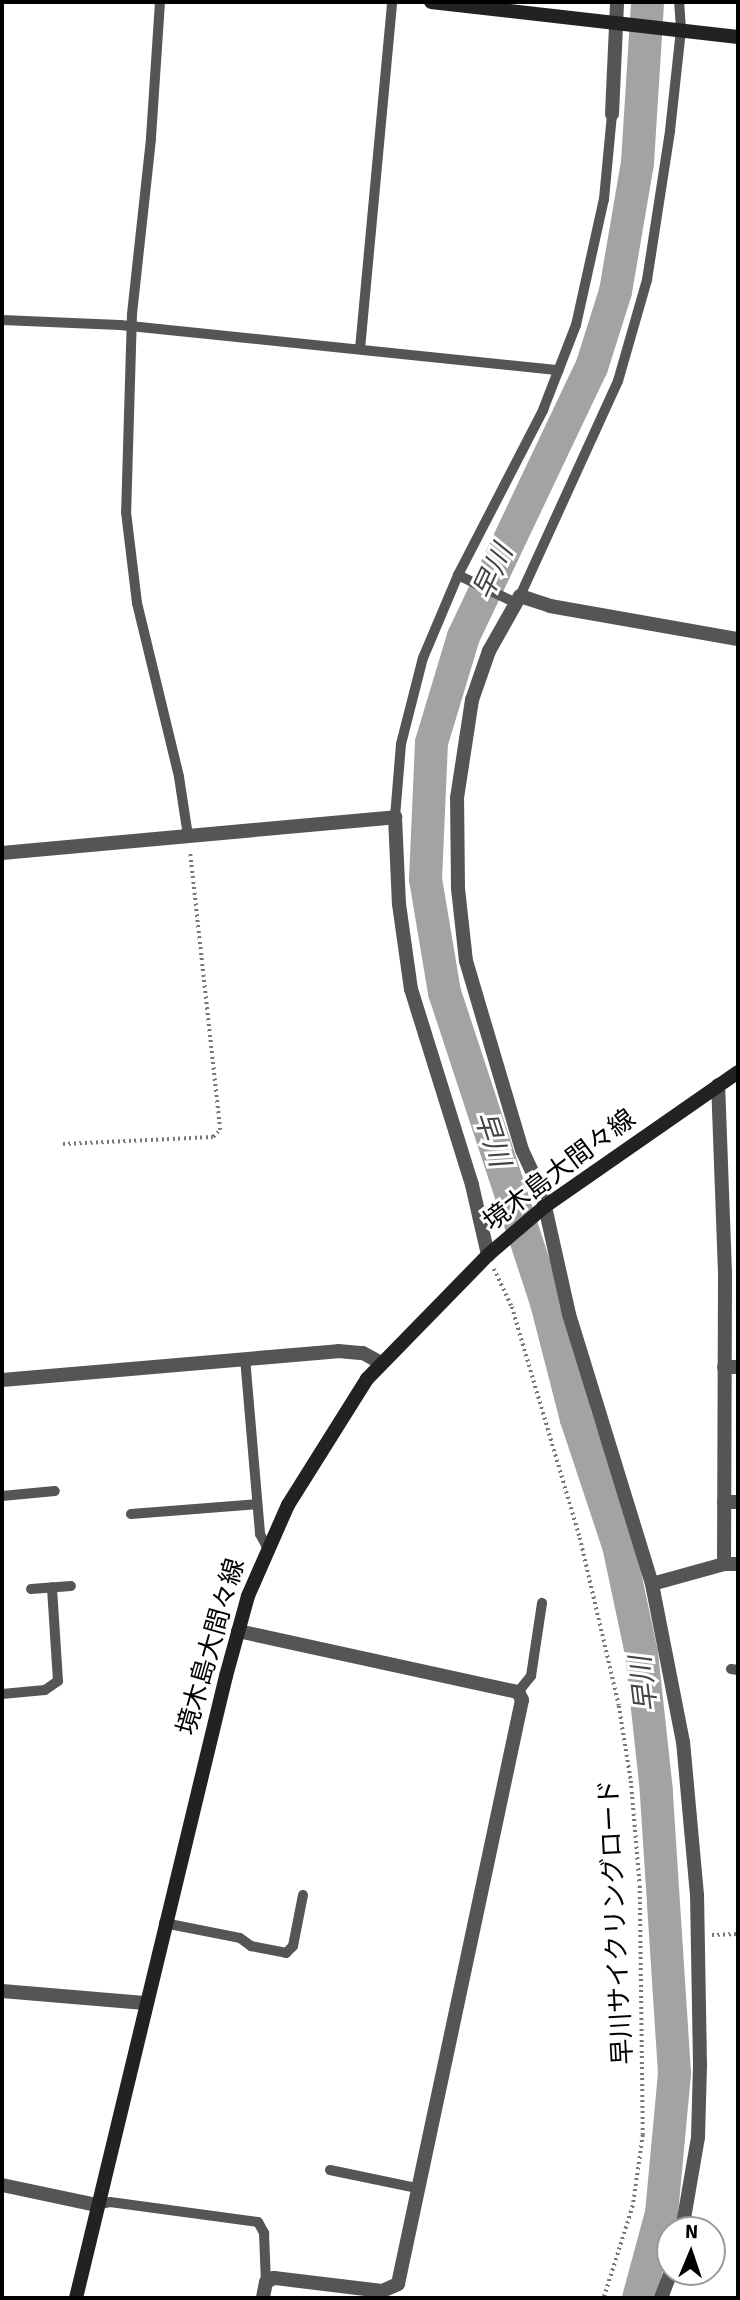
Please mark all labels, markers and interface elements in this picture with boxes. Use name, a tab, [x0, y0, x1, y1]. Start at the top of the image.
water label: 早川	[466, 540, 520, 604]
street label: 境木島大間々線	[478, 1104, 642, 1238]
water label: 早川	[467, 1107, 517, 1171]
street label: 境木島大間々線	[172, 1555, 252, 1739]
water label: 早川	[624, 1654, 664, 1714]
street label: 早川サイクリングロード	[594, 1778, 640, 2066]
north arrow	[656, 2216, 726, 2286]
text: N	[685, 2220, 699, 2244]

